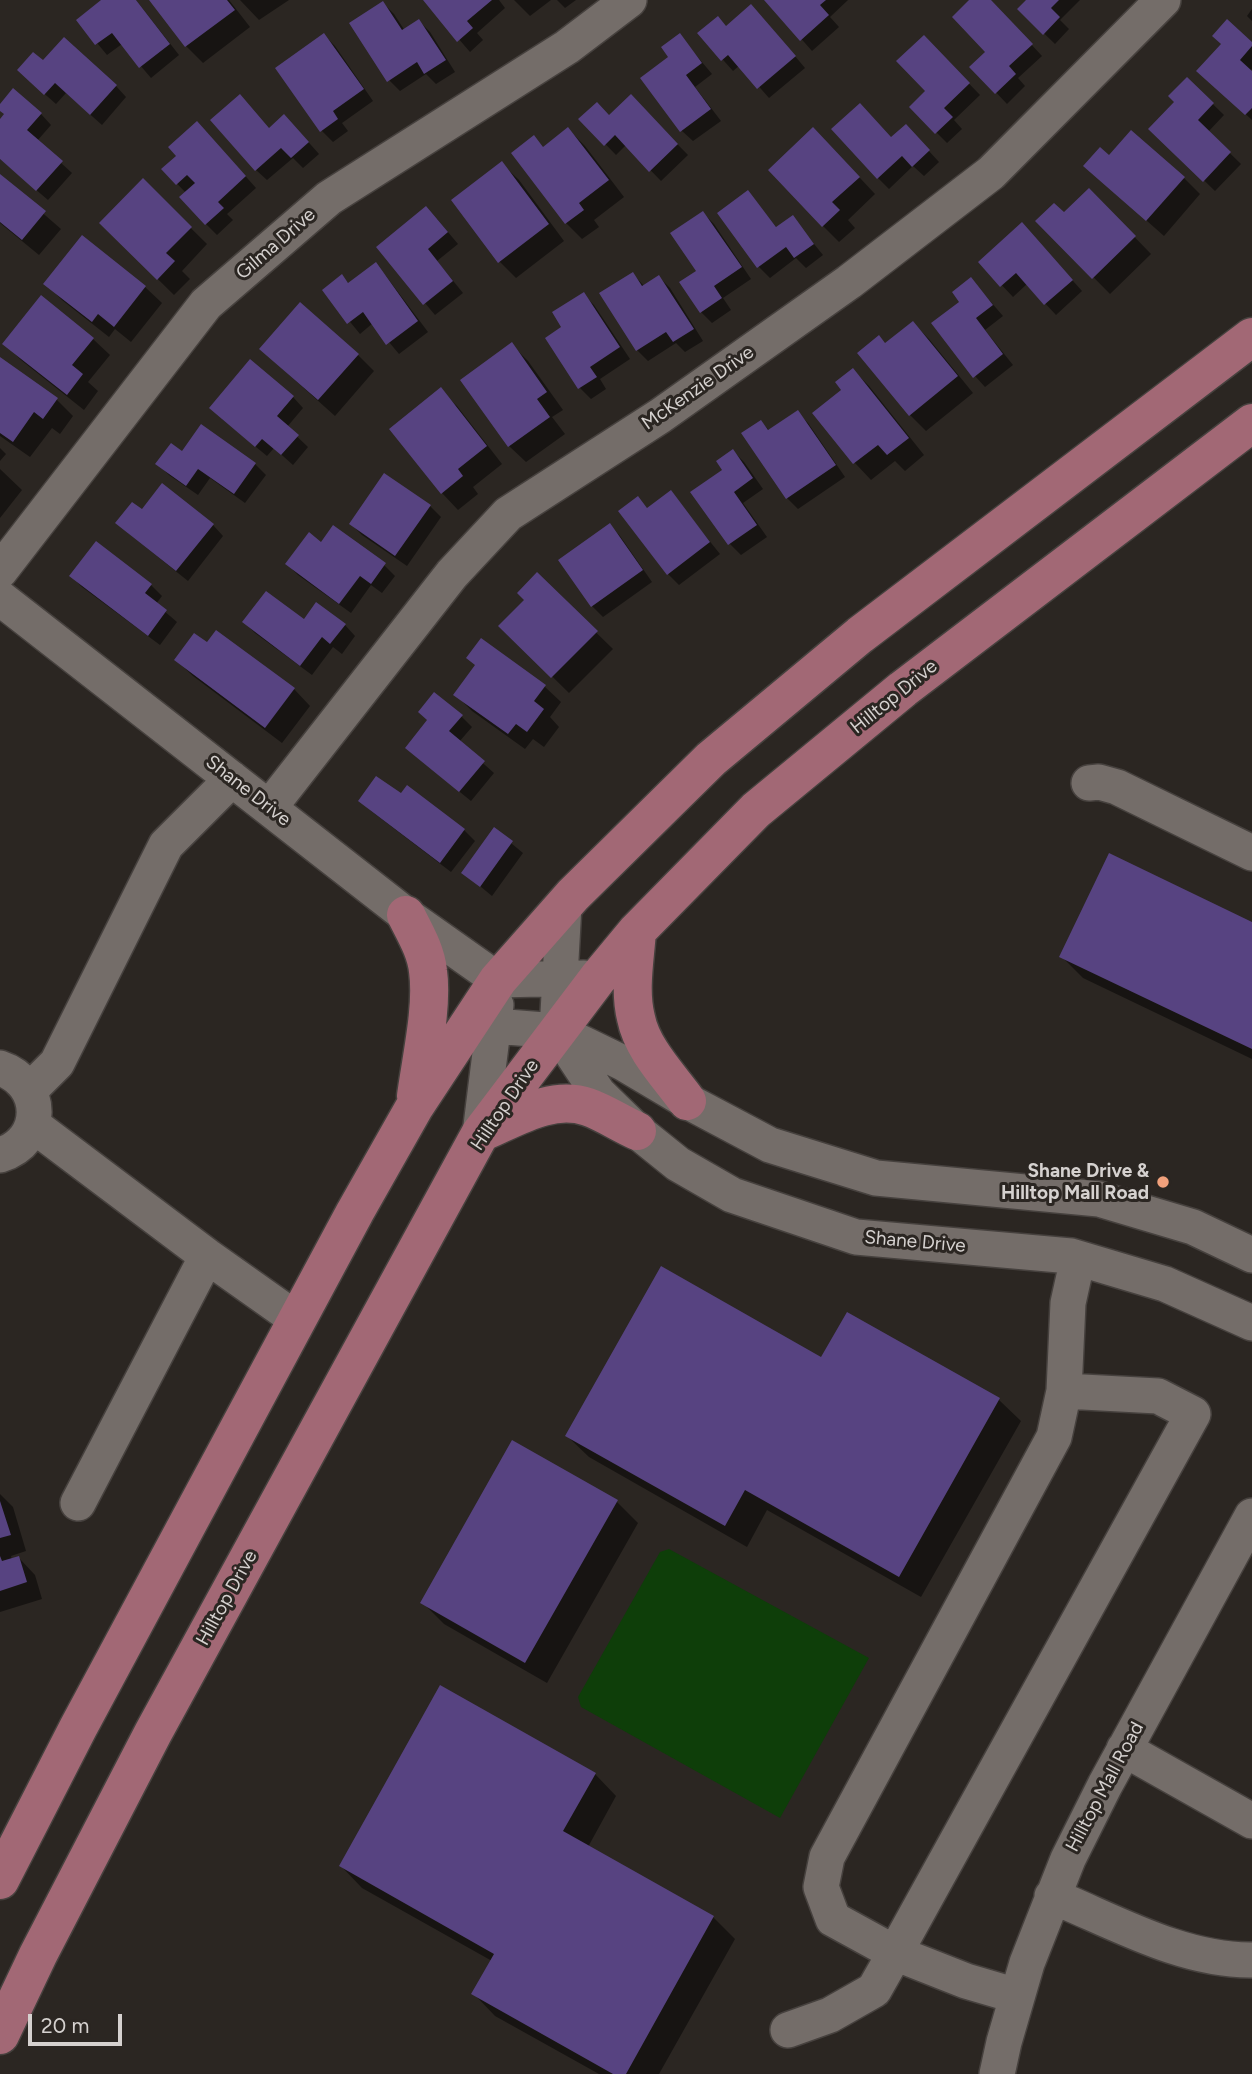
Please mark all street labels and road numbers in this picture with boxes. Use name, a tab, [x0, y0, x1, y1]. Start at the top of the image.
street label: Gilma Drive	[232, 203, 320, 285]
street label: McKenzie Drive	[638, 341, 758, 435]
street label: Hilltop Drive	[846, 655, 942, 739]
street label: Shane Drive	[201, 751, 295, 831]
street label: Hilltop Drive	[466, 1055, 544, 1155]
street label: Shane Drive	[863, 1226, 967, 1258]
street label: Hilltop Drive	[192, 1547, 262, 1649]
street label: Hilltop Mall Road	[1061, 1718, 1149, 1856]

